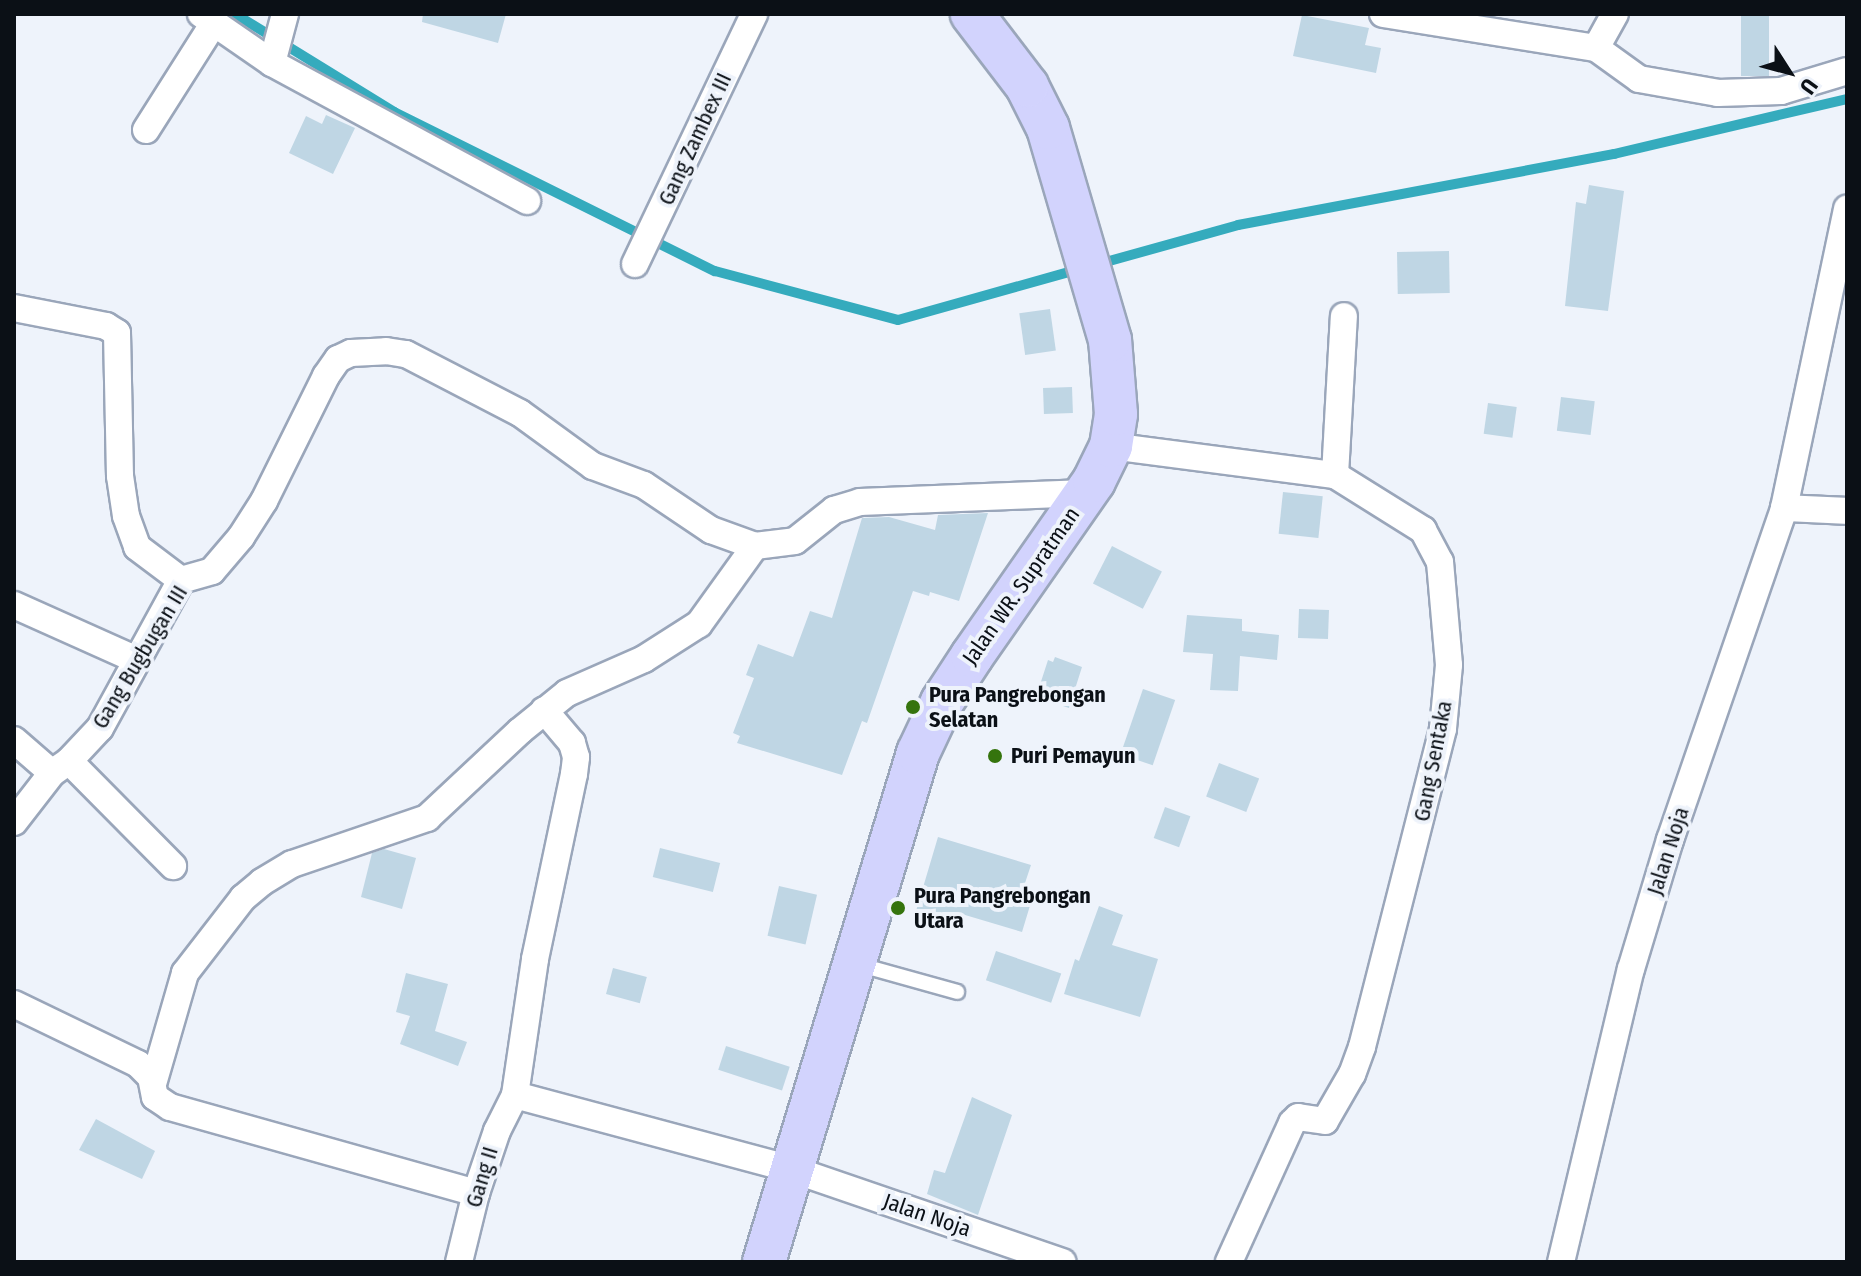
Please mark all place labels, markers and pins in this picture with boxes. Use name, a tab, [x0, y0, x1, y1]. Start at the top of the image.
place label: Pura Pangrebongan Selatan	[929, 681, 1106, 732]
marker: Pura Pangrebongan Selatan	[904, 698, 922, 716]
place label: Puri Pemayun	[1011, 743, 1136, 769]
marker: Puri Pemayun	[986, 747, 1004, 765]
place label: Pura Pangrebongan Utara	[914, 882, 1091, 934]
marker: Pura Pangrebongan Utara	[889, 899, 907, 917]

